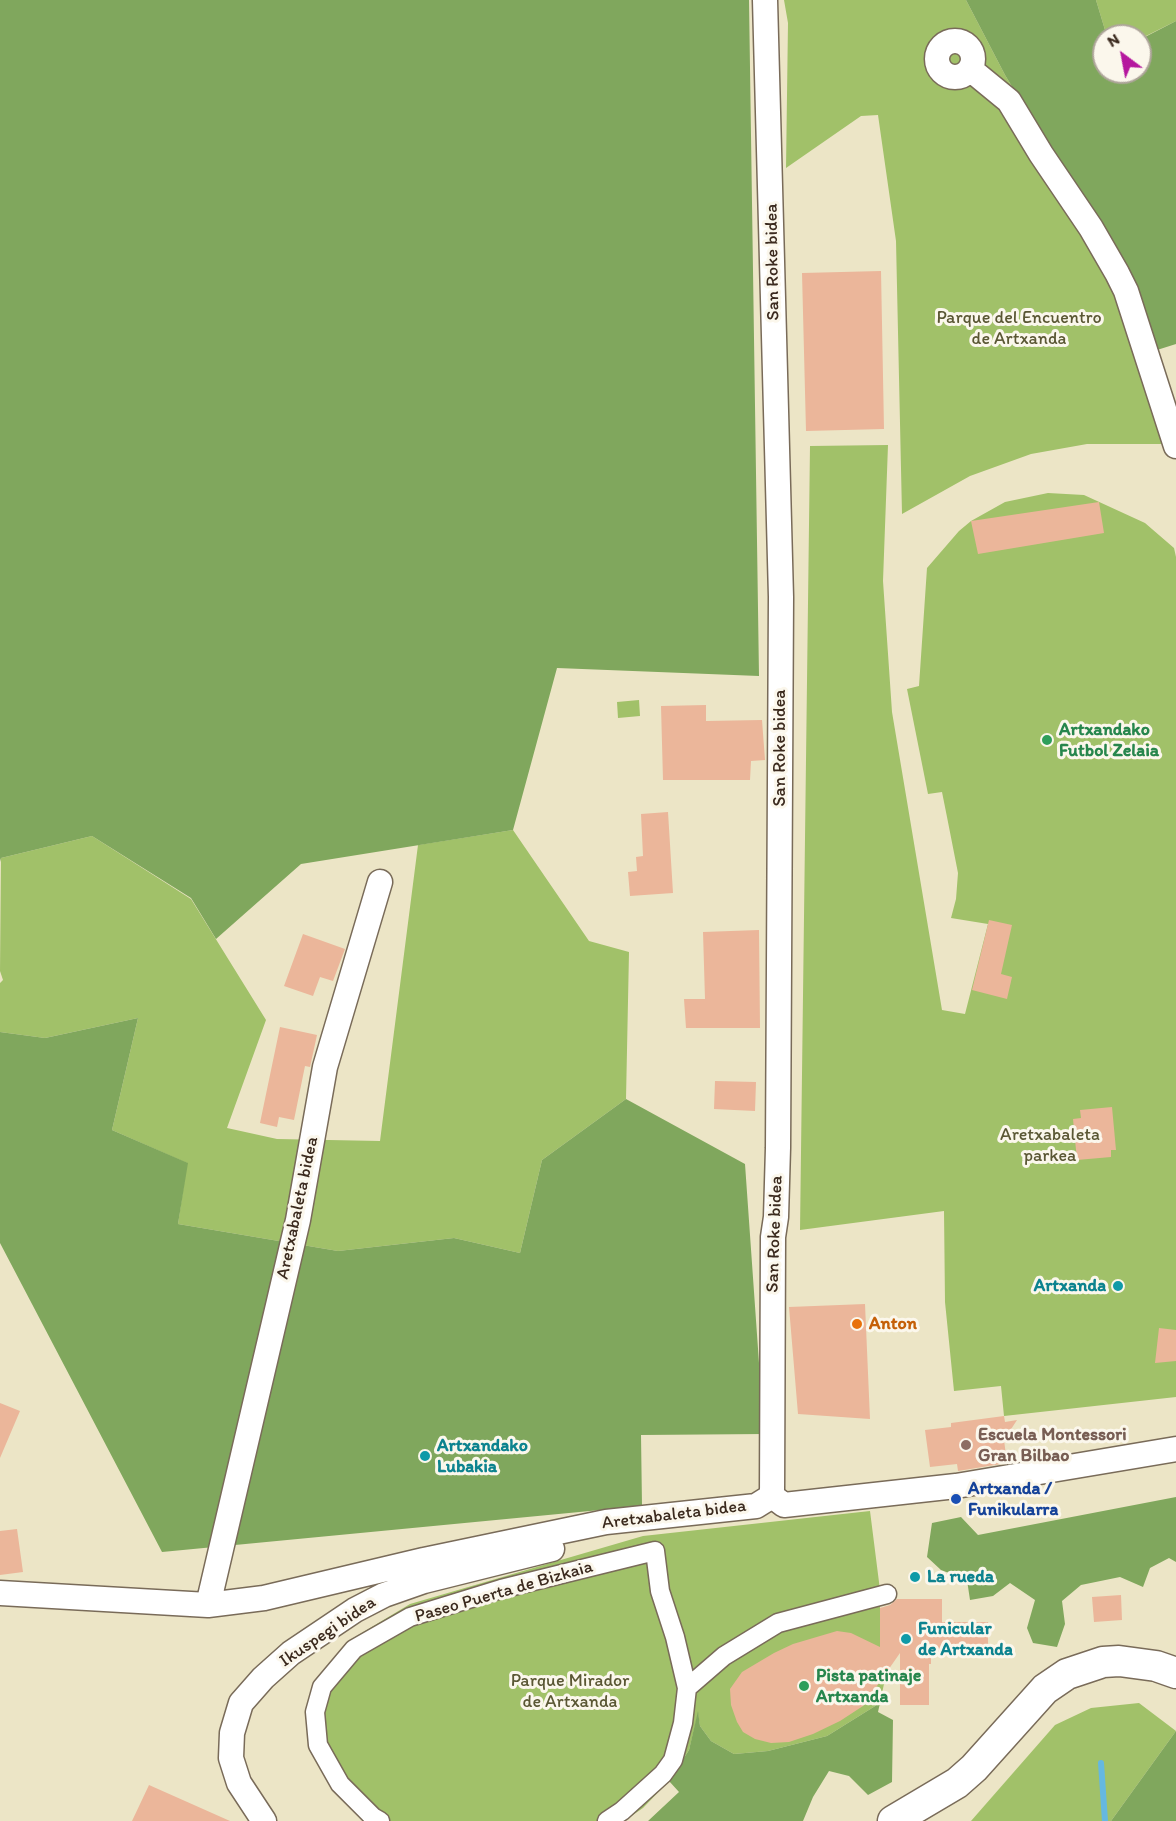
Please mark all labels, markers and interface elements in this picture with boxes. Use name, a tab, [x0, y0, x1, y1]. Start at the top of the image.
north arrow	[1092, 24, 1152, 84]
text: N	[1104, 29, 1123, 51]
street label: San Roke bidea	[761, 203, 785, 321]
park label: Parque del Encuentro de Artxanda	[936, 307, 1102, 350]
street label: San Roke bidea	[769, 689, 791, 807]
place label: Artxandako Futbol Zelaia	[1059, 719, 1159, 762]
marker: Artxandako Futbol Zelaia	[1040, 733, 1054, 747]
park label: Aretxabaleta parkea	[1000, 1124, 1100, 1166]
street label: Aretxabaleta bidea	[272, 1135, 324, 1281]
street label: San Roke bidea	[762, 1175, 788, 1293]
place label: Artxanda	[1034, 1275, 1106, 1297]
marker: Artxanda	[1111, 1279, 1125, 1293]
place label: Anton	[869, 1313, 917, 1335]
marker: Anton	[850, 1317, 864, 1331]
place label: Escuela Montessori Gran Bilbao	[978, 1424, 1127, 1466]
place label: Artxandako Lubakia	[437, 1435, 528, 1478]
marker: Escuela Montessori Gran Bilbao	[959, 1438, 973, 1452]
marker: Artxandako Lubakia	[418, 1449, 432, 1463]
place label: Artxanda / Funikularra	[968, 1478, 1058, 1520]
marker: Artxanda / Funikularra	[949, 1492, 963, 1506]
street label: Aretxabaleta bidea	[601, 1495, 747, 1535]
street label: Paseo Puerta de Bizkaia	[413, 1556, 595, 1628]
place label: La rueda	[927, 1566, 994, 1588]
marker: La rueda	[908, 1570, 922, 1584]
street label: Ikuspegi bidea	[276, 1592, 380, 1672]
place label: Funicular de Artxanda	[918, 1618, 1013, 1660]
marker: Funicular de Artxanda	[899, 1632, 913, 1646]
place label: Pista patinaje Artxanda	[816, 1665, 921, 1708]
park label: Parque Mirador de Artxanda	[511, 1670, 629, 1712]
marker: Pista patinaje Artxanda	[797, 1679, 811, 1693]

